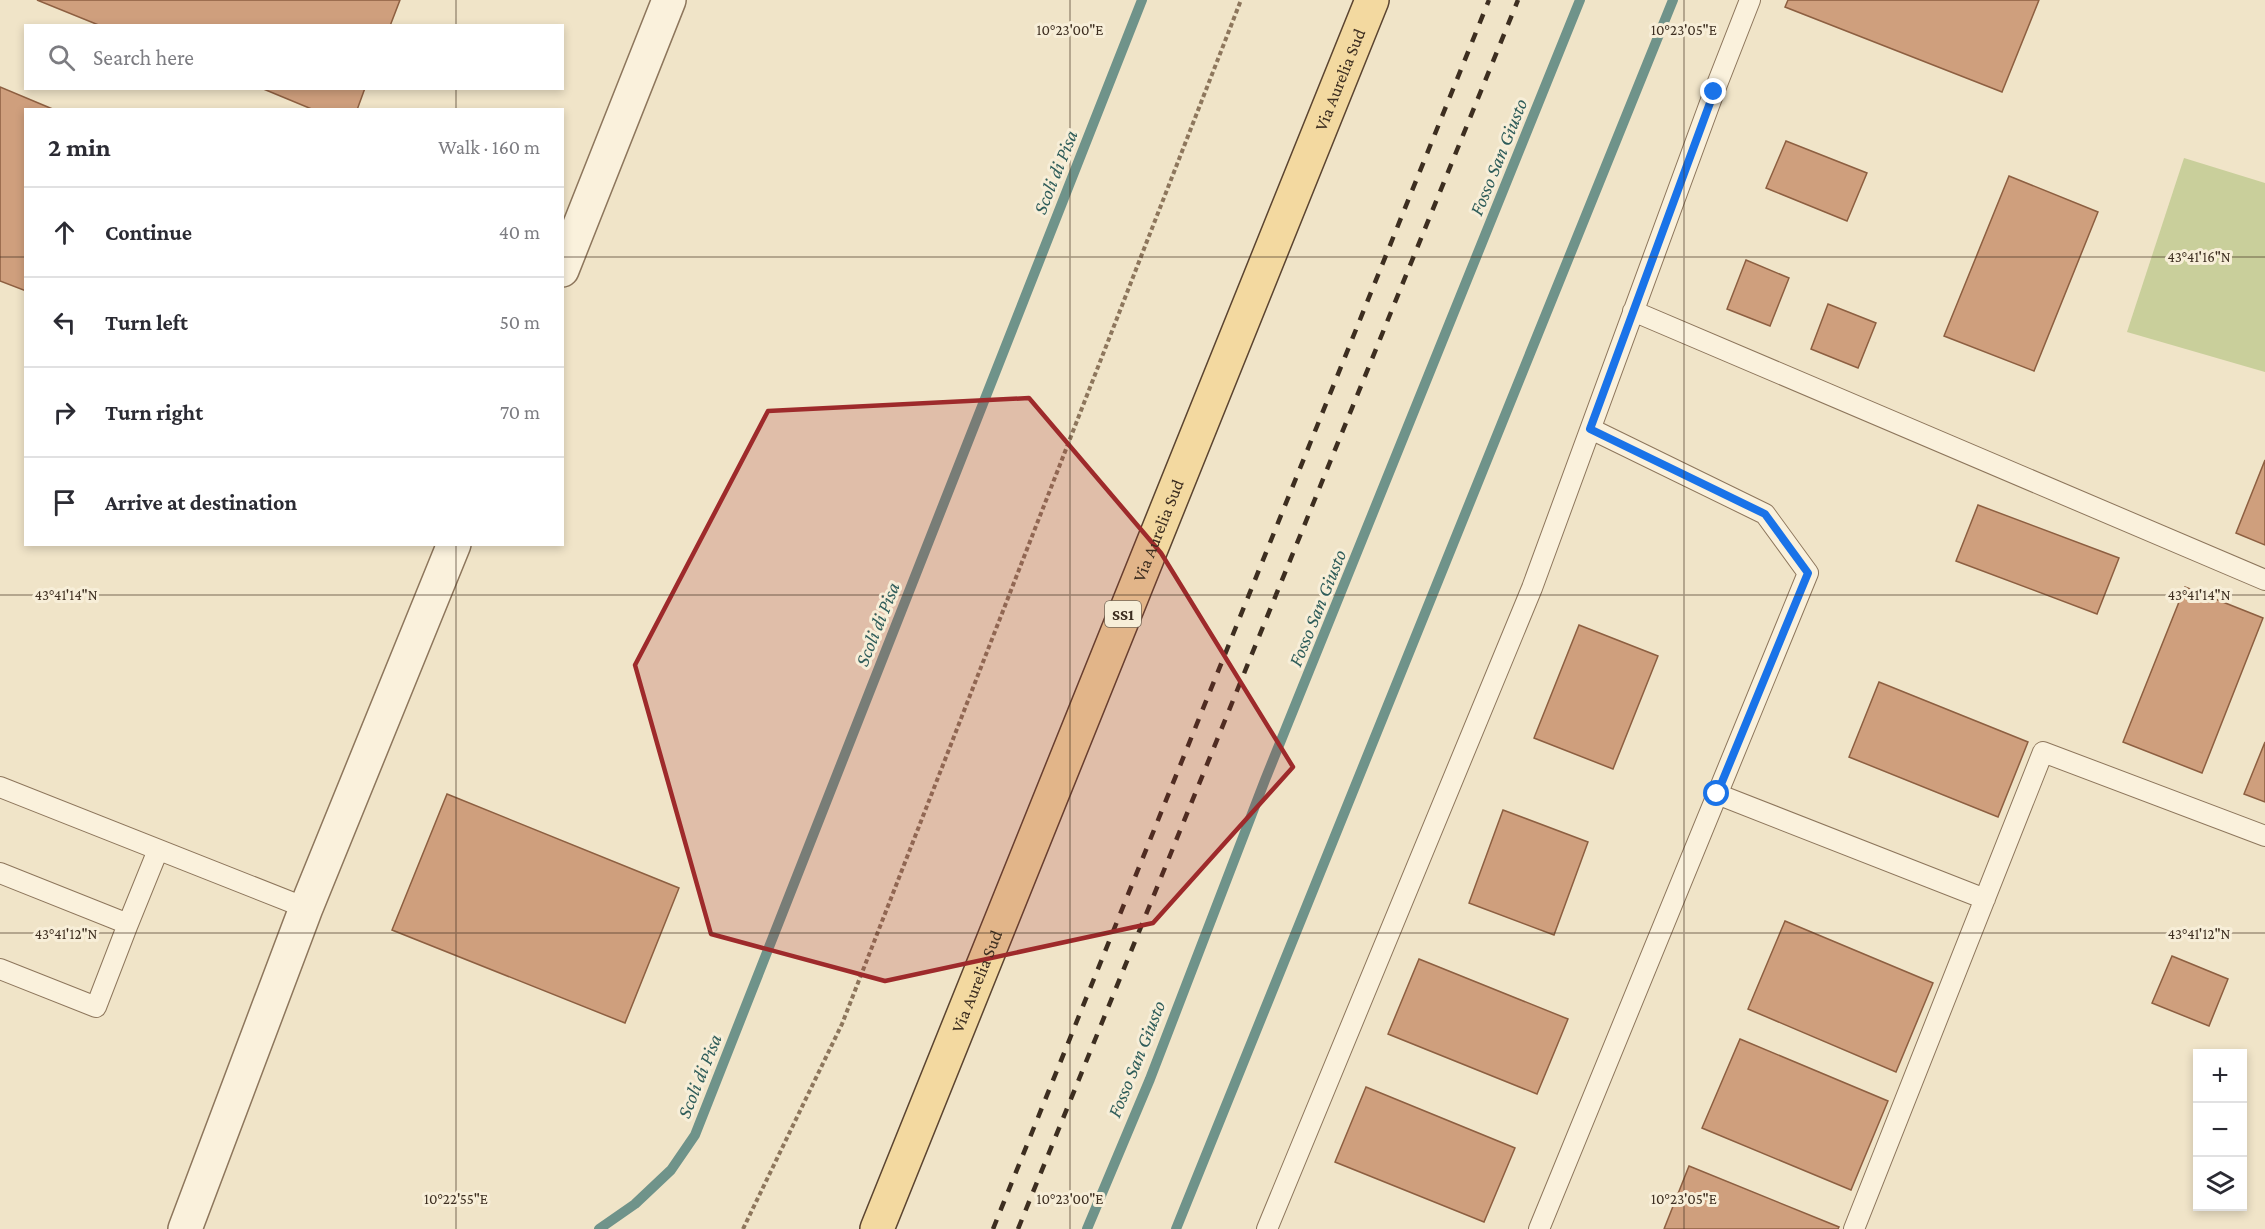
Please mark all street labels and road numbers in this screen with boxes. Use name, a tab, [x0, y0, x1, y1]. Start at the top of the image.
street label: Via Aurelia Sud	[1310, 25, 1370, 134]
street label: Via Aurelia Sud	[1129, 476, 1188, 585]
road number: SS1	[1105, 601, 1141, 627]
street label: Via Aurelia Sud	[947, 927, 1007, 1035]

